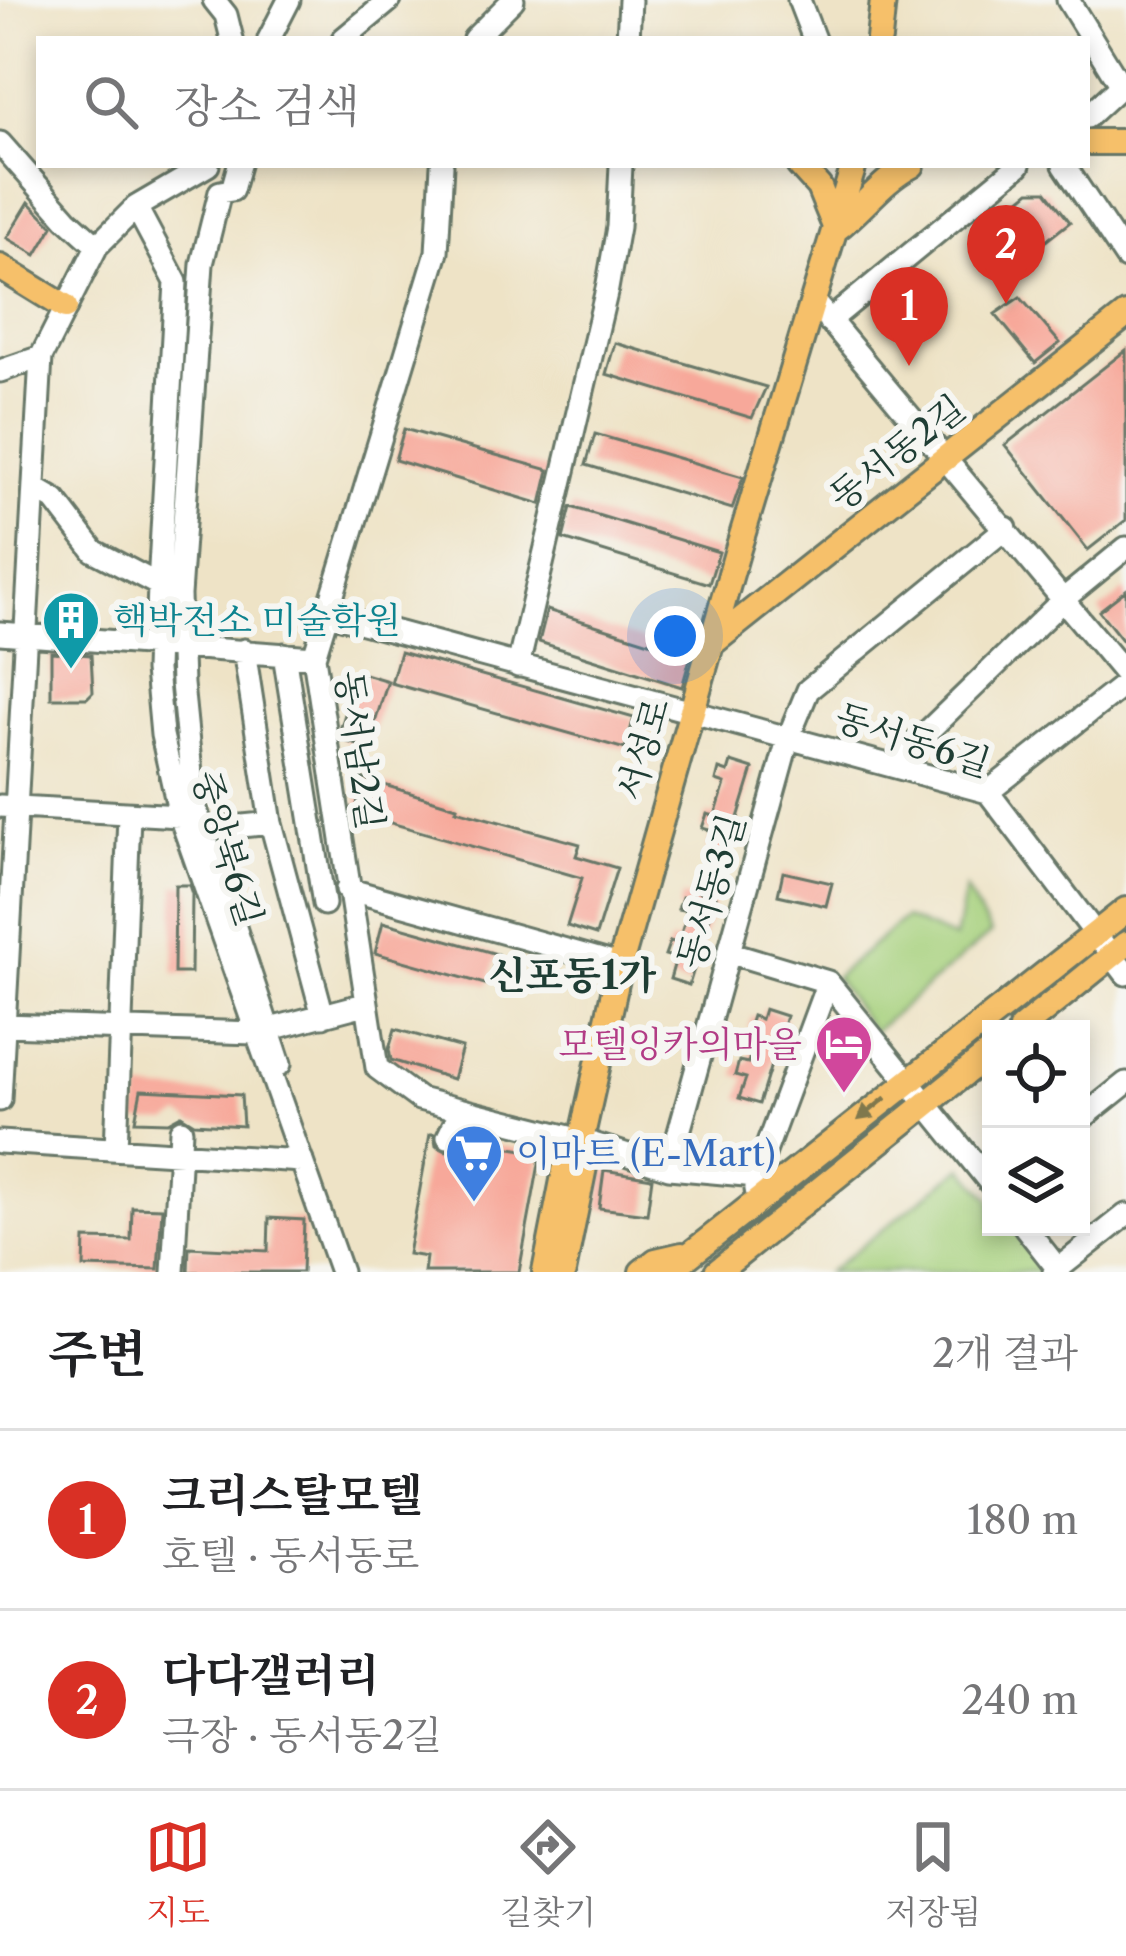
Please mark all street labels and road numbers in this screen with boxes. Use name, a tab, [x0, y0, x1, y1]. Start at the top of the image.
street label: 동서동2길	[820, 385, 974, 519]
street label: 동서남2길	[327, 668, 393, 832]
street label: 서성로	[607, 693, 679, 805]
street label: 동서동6길	[830, 694, 996, 786]
street label: 중앙북6길	[184, 765, 272, 931]
street label: 동서동3길	[668, 809, 754, 973]

